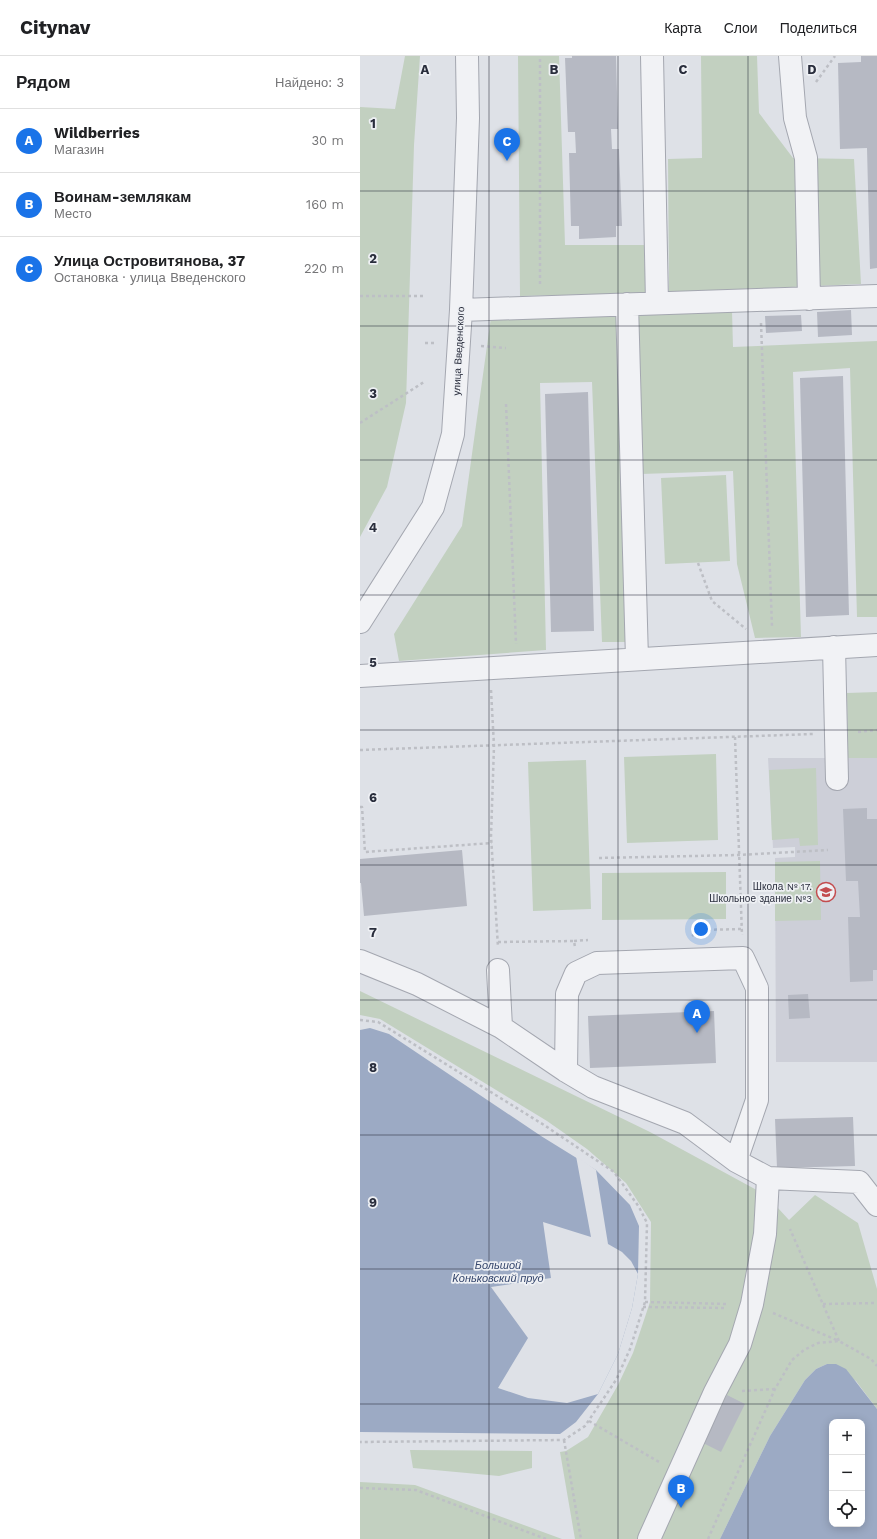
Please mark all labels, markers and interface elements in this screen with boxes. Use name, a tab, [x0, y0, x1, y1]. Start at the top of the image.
text: Citynav	[20, 16, 91, 39]
text: Карта	[664, 20, 702, 36]
text: Слои	[724, 20, 758, 36]
text: Поделиться	[780, 20, 857, 36]
text: A	[421, 62, 430, 77]
text: B	[550, 62, 559, 77]
text: C	[679, 62, 688, 77]
text: D	[807, 62, 817, 77]
text: Рядом	[16, 72, 71, 92]
text: Найдено: 3	[275, 75, 344, 90]
text: 1	[370, 116, 376, 131]
text: Wildberries	[54, 124, 140, 142]
pin: C	[494, 128, 520, 161]
text: A	[25, 133, 33, 148]
text: 30 m	[312, 133, 344, 148]
text: Магазин	[54, 142, 104, 157]
text: Воинам-землякам	[54, 188, 191, 206]
text: B	[25, 197, 33, 212]
text: 160 m	[306, 197, 344, 212]
text: Место	[54, 206, 92, 221]
text: 2	[369, 251, 377, 266]
text: Улица Островитянова, 37	[54, 252, 245, 270]
text: C	[25, 261, 33, 276]
text: 220 m	[304, 261, 344, 276]
text: Остановка · улица Введенского	[54, 270, 246, 285]
street label: улица Введенского	[451, 306, 466, 396]
text: 3	[369, 386, 377, 401]
text: 4	[369, 520, 378, 535]
text: 5	[369, 655, 377, 670]
text: 6	[369, 790, 377, 805]
place label: Школа № 17. Школьное здание №3	[709, 881, 812, 904]
school or university icon: Школа № 17. Школьное здание №3	[815, 881, 837, 903]
your location	[691, 919, 711, 939]
text: 7	[369, 925, 377, 940]
pin: A	[684, 1000, 710, 1033]
text: 8	[369, 1060, 377, 1075]
text: 9	[369, 1195, 377, 1210]
water label: Большой Коньковский пруд	[452, 1259, 544, 1285]
map controls	[829, 1419, 865, 1527]
button: +	[829, 1419, 865, 1455]
button: −	[829, 1455, 865, 1491]
pin: B	[668, 1475, 694, 1508]
button: locate	[829, 1491, 865, 1527]

